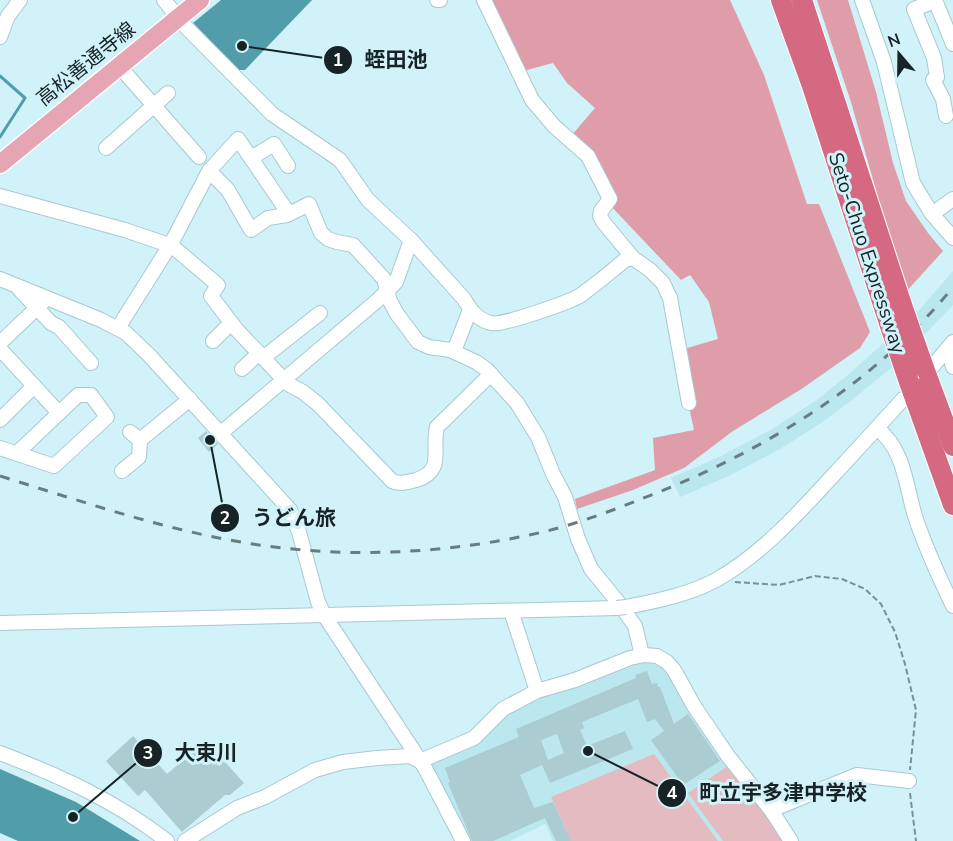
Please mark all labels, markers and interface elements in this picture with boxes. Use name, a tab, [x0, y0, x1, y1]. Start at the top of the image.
street label: 高松善通寺線	[31, 16, 141, 112]
north arrow	[869, 24, 929, 84]
text: N	[885, 28, 904, 53]
callout: 蛭田池	[323, 40, 440, 79]
text: 蛭田池	[365, 46, 428, 74]
text: 1	[333, 48, 343, 72]
street label: Seto-Chuo Expressway	[822, 149, 913, 358]
callout: うどん旅	[210, 499, 348, 538]
text: うどん旅	[252, 504, 336, 532]
text: 2	[220, 506, 230, 530]
callout: 大束川	[133, 734, 250, 773]
text: 大束川	[175, 739, 238, 767]
text: 3	[143, 741, 153, 765]
callout: 町立宇多津中学校	[657, 773, 879, 812]
text: 町立宇多津中学校	[699, 779, 867, 807]
text: 4	[667, 781, 678, 805]

